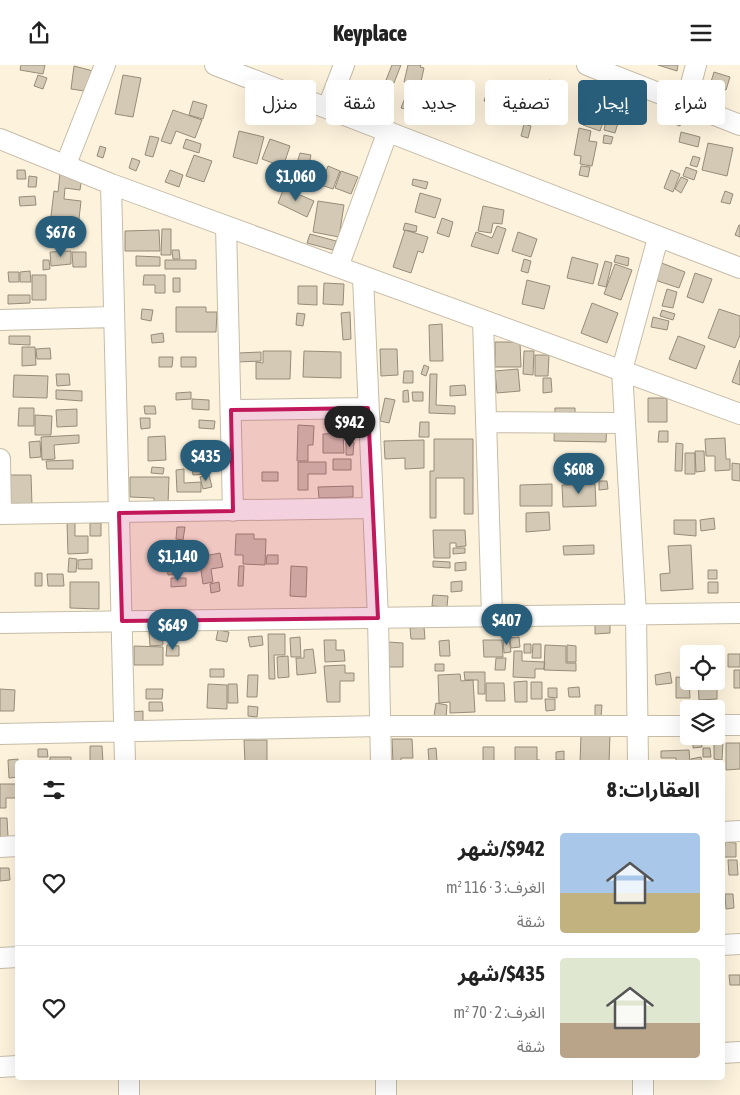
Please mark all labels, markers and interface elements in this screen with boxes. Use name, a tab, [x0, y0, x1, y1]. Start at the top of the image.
icon: share	[25, 19, 53, 47]
icon: menu	[687, 19, 715, 47]
text: Keyplace	[333, 20, 407, 46]
chip: منزل	[245, 80, 316, 125]
chip: شقة	[326, 80, 394, 125]
chip: جديد	[404, 80, 475, 125]
chip: تصفية	[485, 80, 568, 125]
chip: إيجار	[578, 80, 647, 125]
chip: شراء	[657, 80, 725, 125]
pin: $1,060	[255, 159, 337, 202]
text: $1,060	[276, 167, 316, 185]
pin: $676	[31, 215, 91, 258]
text: $676	[46, 223, 76, 241]
pin: $942	[320, 405, 380, 448]
text: $942	[335, 413, 365, 431]
pin: $435	[176, 439, 236, 482]
text: $435	[191, 447, 221, 465]
pin: $608	[549, 453, 609, 495]
text: $608	[564, 460, 594, 478]
pin: $1,140	[137, 539, 219, 582]
text: $1,140	[158, 547, 198, 565]
pin: $407	[477, 603, 537, 646]
pin: $649	[143, 609, 203, 651]
text: $407	[492, 611, 522, 629]
text: $649	[158, 616, 188, 634]
map controls	[680, 645, 725, 745]
button: locate	[680, 645, 725, 690]
button: layers	[680, 700, 725, 745]
icon: filters	[40, 776, 68, 804]
text: العقارات: 8	[607, 777, 700, 801]
text: $942/شهر	[458, 836, 545, 860]
icon: home	[600, 853, 660, 913]
icon: heart	[40, 869, 68, 897]
text: الغرف: 3 · 116 m²	[446, 878, 545, 896]
text: شقة	[517, 912, 545, 930]
text: $435/شهر	[458, 961, 545, 985]
icon: home	[600, 978, 660, 1038]
icon: heart	[40, 994, 68, 1022]
text: الغرف: 2 · 70 m²	[453, 1003, 545, 1021]
text: شقة	[517, 1037, 545, 1055]

